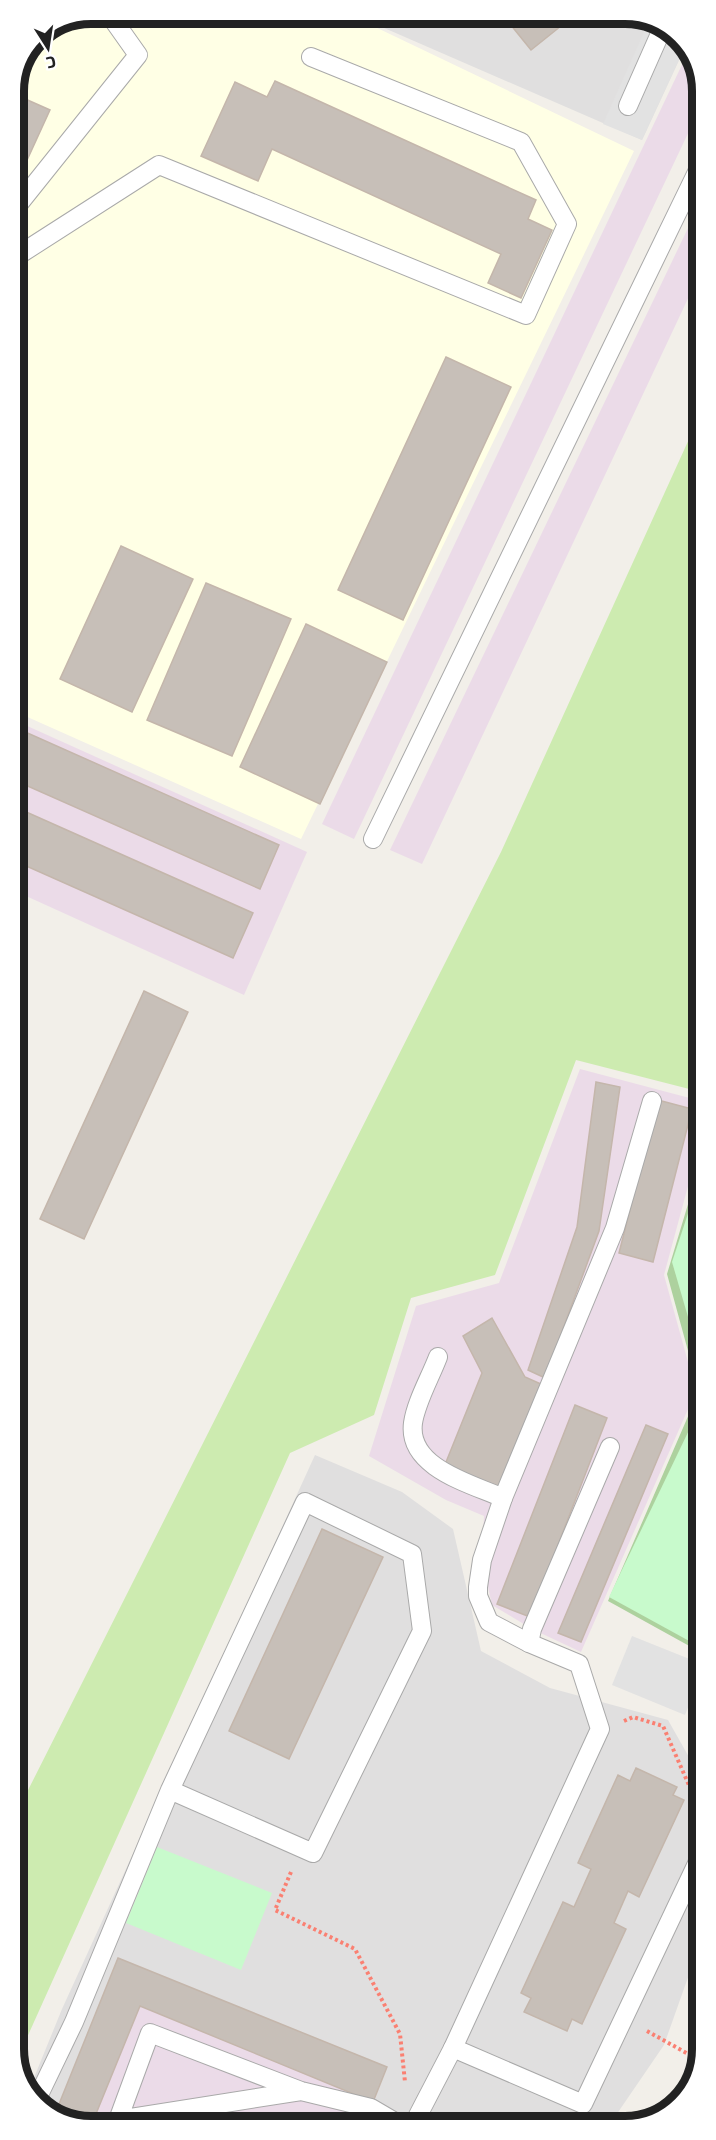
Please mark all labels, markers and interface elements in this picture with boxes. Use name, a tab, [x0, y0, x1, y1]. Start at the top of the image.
north arrow	[18, 18, 78, 78]
text: С	[45, 53, 58, 73]

